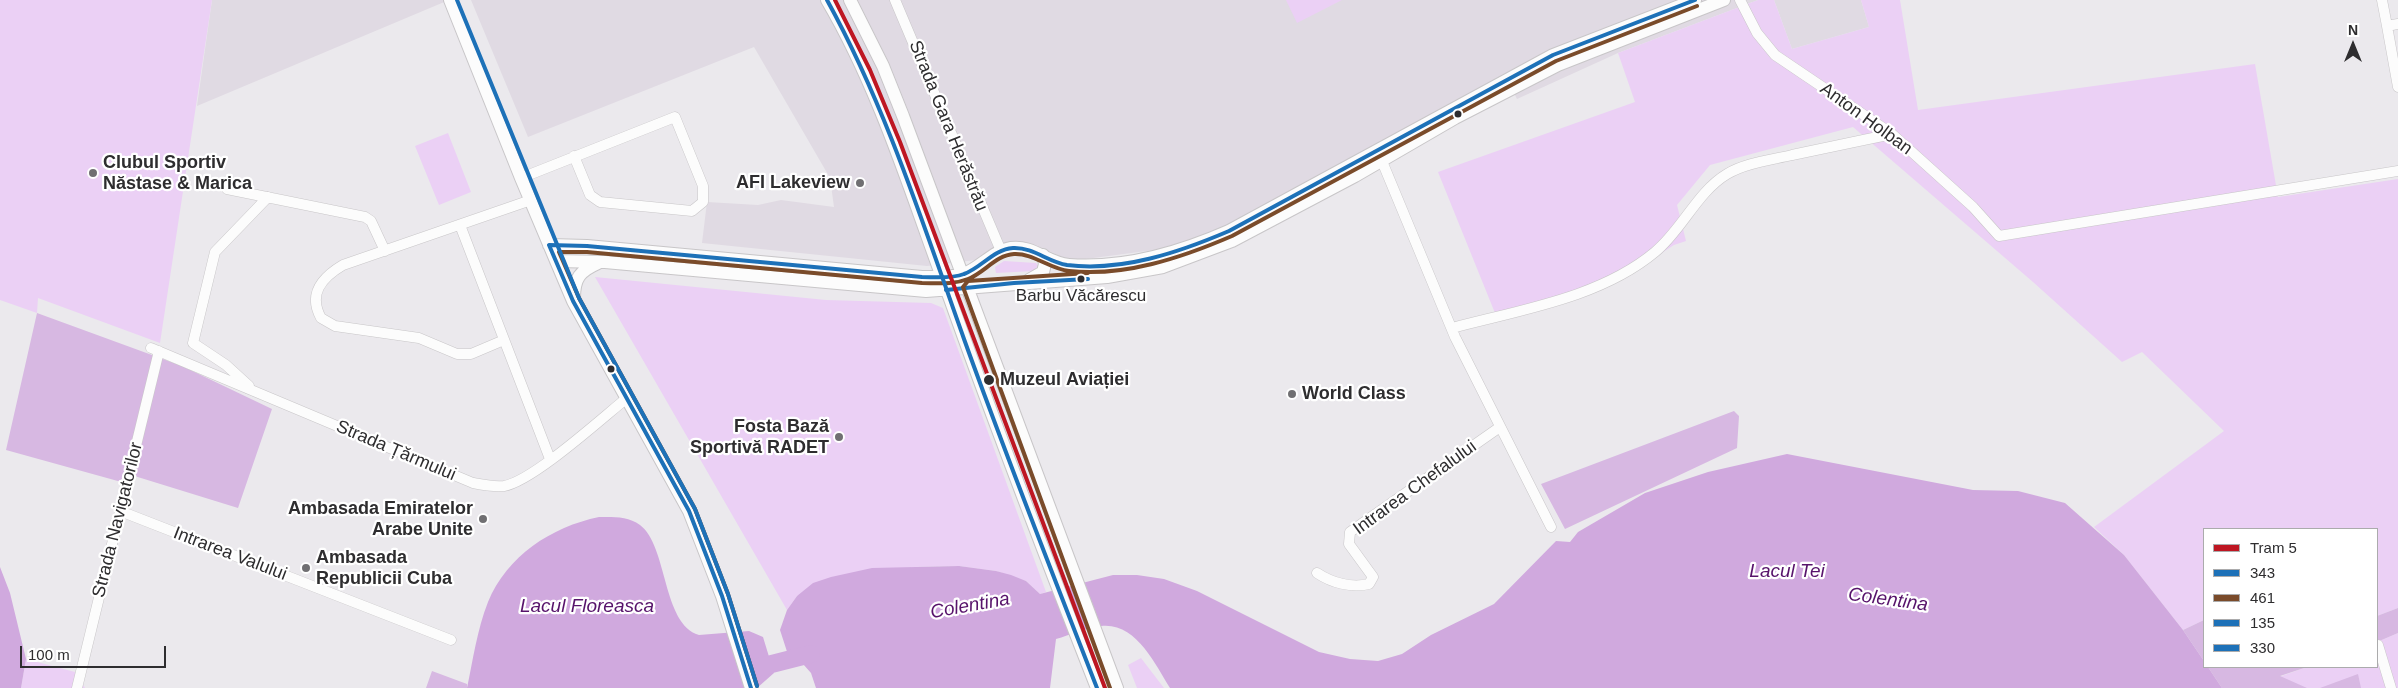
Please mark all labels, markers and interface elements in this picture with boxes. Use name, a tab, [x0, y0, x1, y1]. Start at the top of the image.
north arrow	[2328, 20, 2378, 70]
text: N	[2348, 22, 2358, 38]
street label: Strada Gara Herăstrău	[904, 38, 992, 214]
street label: Anton Holban	[1816, 78, 1916, 160]
unlabelled marker	[1453, 109, 1463, 119]
place label: Clubul Sportiv Năstase & Marica	[103, 152, 252, 194]
marker: Clubul Sportiv Năstase & Marica	[87, 167, 99, 179]
place label: AFI Lakeview	[736, 172, 850, 194]
marker: AFI Lakeview	[854, 177, 866, 189]
marker: Barbu Văcărescu	[1076, 274, 1086, 284]
place label: Barbu Văcărescu	[1016, 286, 1146, 306]
unlabelled marker	[606, 364, 616, 374]
place label: Muzeul Aviației	[1000, 369, 1129, 391]
marker: Muzeul Aviației	[982, 373, 996, 387]
place label: World Class	[1302, 383, 1406, 405]
marker: World Class	[1286, 388, 1298, 400]
street label: Strada Țărmului	[333, 416, 459, 486]
place label: Fosta Bază Sportivă RADET	[690, 416, 829, 458]
marker: Fosta Bază Sportivă RADET	[833, 431, 845, 443]
street label: Intrarea Chefalului	[1349, 436, 1481, 540]
street label: Strada Navigatorilor	[88, 440, 148, 600]
place label: Ambasada Emiratelor Arabe Unite	[288, 498, 473, 540]
marker: Ambasada Emiratelor Arabe Unite	[477, 513, 489, 525]
street label: Intrarea Valului	[170, 522, 290, 586]
legend	[2203, 528, 2378, 668]
text: Tram 5	[2250, 539, 2297, 556]
place label: Ambasada Republicii Cuba	[316, 547, 452, 590]
water label: Lacul Tei	[1749, 561, 1825, 583]
marker: Ambasada Republicii Cuba	[300, 562, 312, 574]
text: 343	[2250, 564, 2275, 581]
water label: Colentina	[1847, 583, 1929, 617]
water label: Colentina	[928, 588, 1012, 624]
text: 461	[2250, 589, 2275, 606]
water label: Lacul Floreasca	[520, 596, 654, 618]
text: 135	[2250, 614, 2275, 631]
scale bar	[22, 636, 169, 668]
text: 330	[2250, 639, 2275, 656]
text: 100 m	[28, 646, 70, 663]

